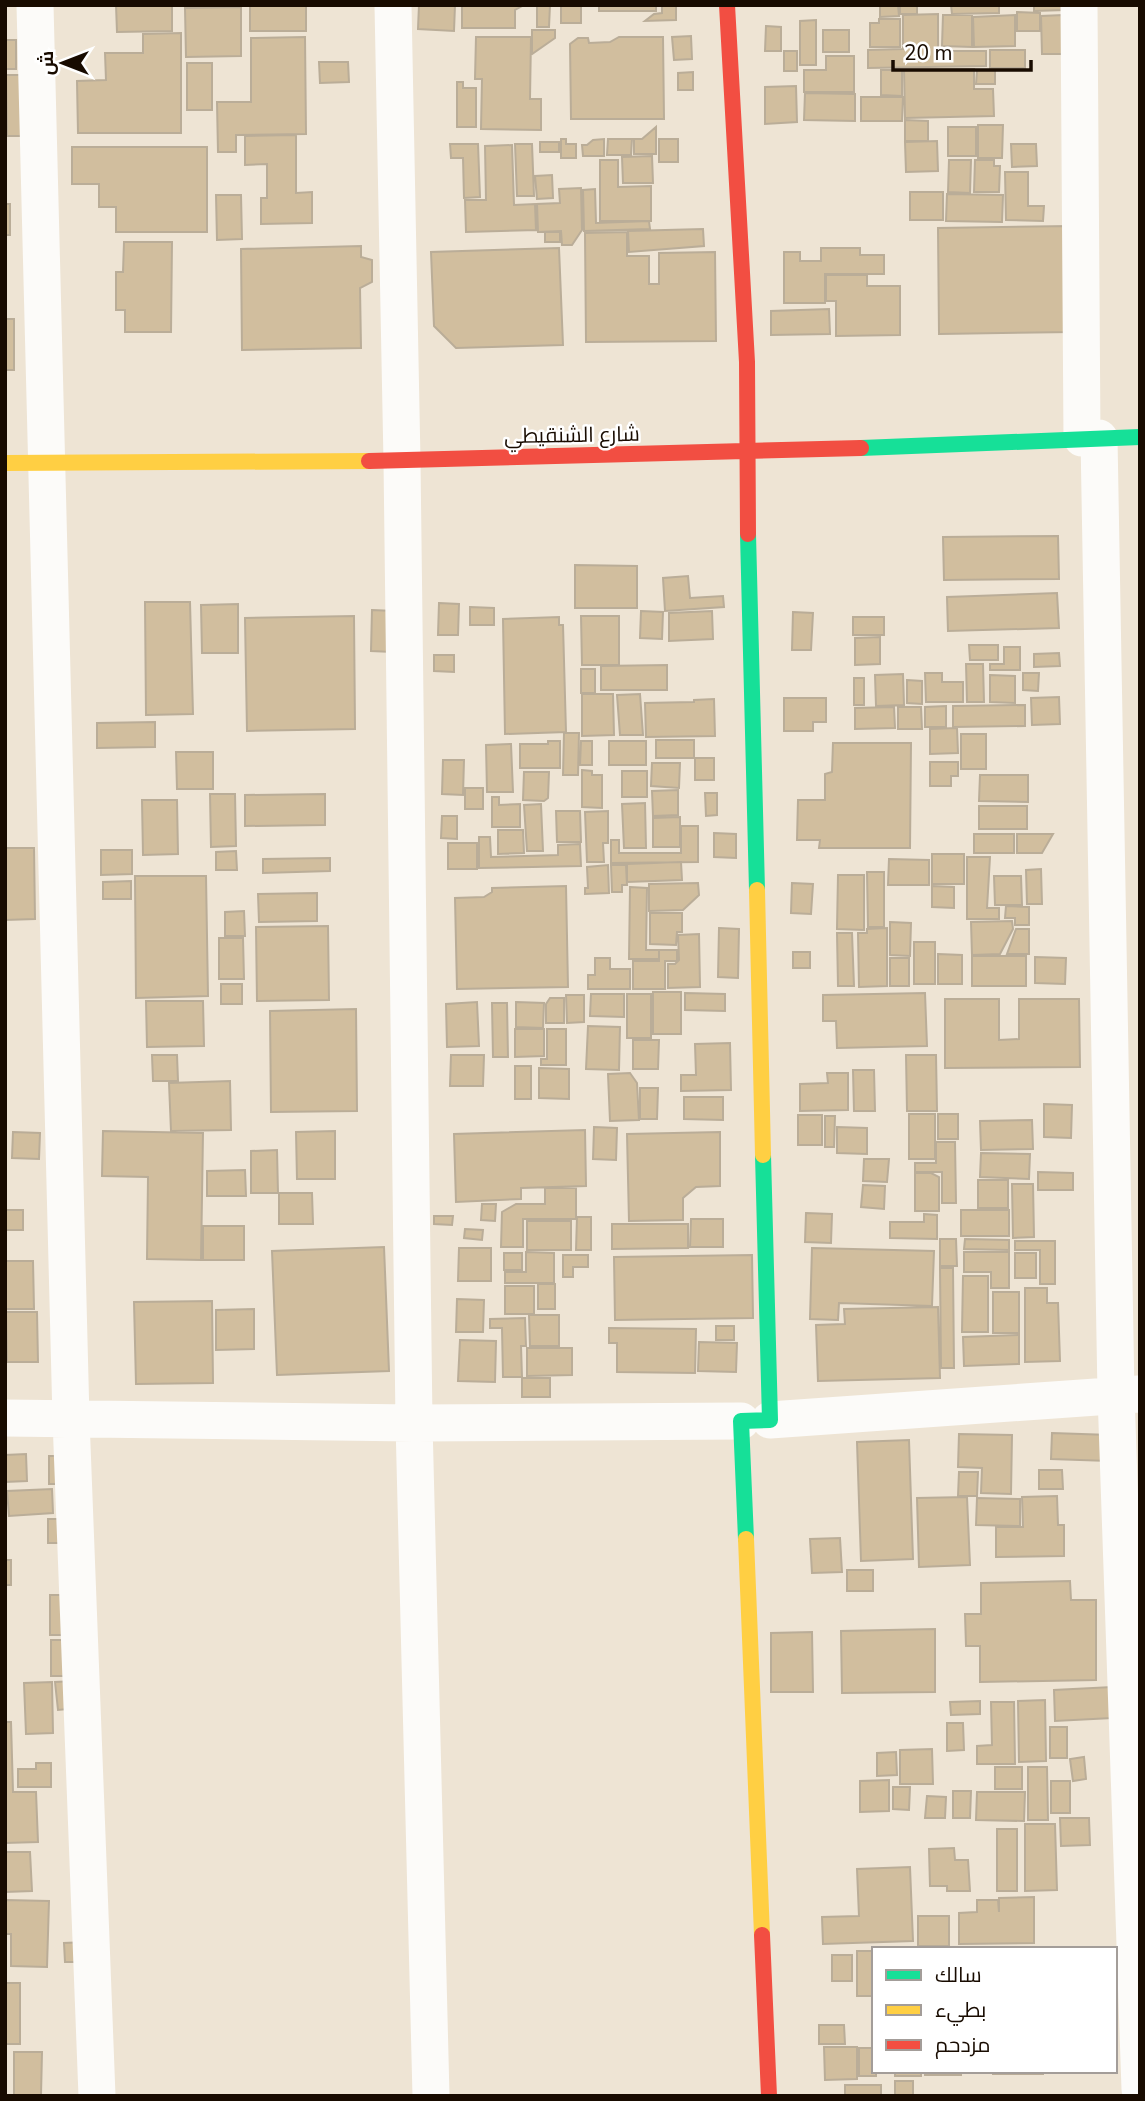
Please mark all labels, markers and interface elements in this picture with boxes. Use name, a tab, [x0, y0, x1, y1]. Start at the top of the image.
north arrow	[28, 28, 98, 98]
scale bar	[893, 28, 1031, 72]
text: 20 m	[904, 39, 953, 67]
text: ش	[34, 51, 60, 75]
street label: شارع الشنقيطي	[504, 420, 640, 452]
legend	[872, 1947, 1117, 2073]
text: سالك	[935, 1961, 982, 1989]
text: بطيء	[935, 1996, 986, 2026]
text: مزدحم	[935, 2031, 990, 2059]

